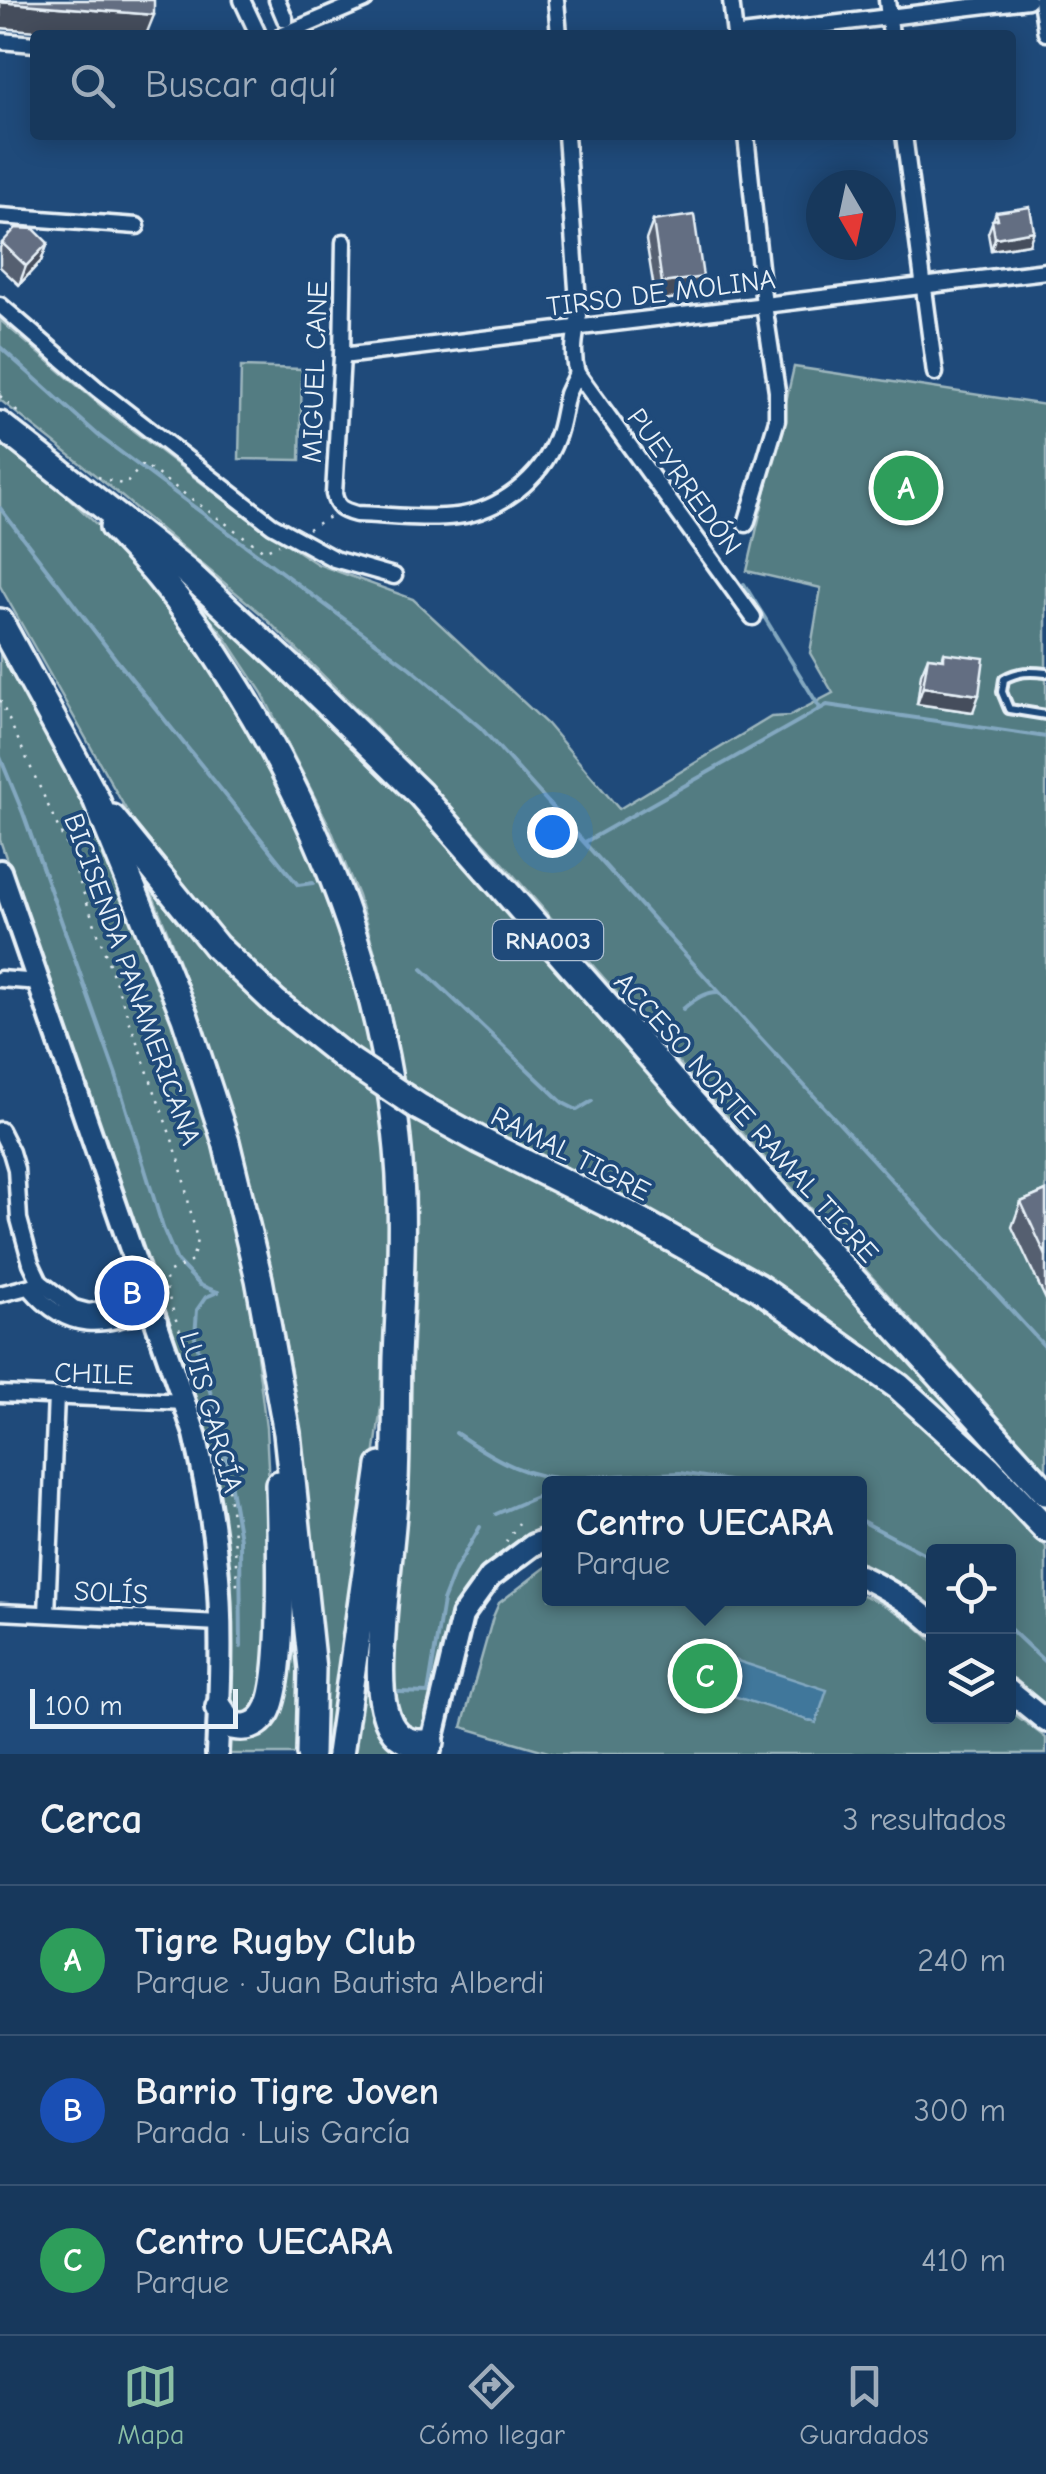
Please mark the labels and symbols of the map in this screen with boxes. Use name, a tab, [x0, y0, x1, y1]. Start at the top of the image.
north arrow	[806, 170, 896, 260]
street label: TIRSO DE MOLINA	[545, 263, 777, 323]
street label: MIGUEL CANE	[296, 281, 334, 464]
street label: PUEYRREDÓN	[620, 402, 749, 561]
pin: A	[874, 450, 938, 526]
your location	[527, 807, 578, 858]
street label: BICISENDA PANAMERICANA	[57, 809, 207, 1150]
road number: RNA003	[493, 920, 603, 960]
street label: ACCESO NORTE RAMAL TIGRE	[608, 966, 885, 1269]
street label: RAMAL TIGRE	[486, 1100, 656, 1208]
pin: B	[100, 1256, 164, 1330]
street label: LUIS GARCÍA	[173, 1328, 250, 1496]
street label: CHILE	[54, 1357, 134, 1391]
street label: SOLÍS	[73, 1574, 149, 1611]
pin: C	[672, 1638, 738, 1714]
scale bar	[30, 1684, 238, 1728]

